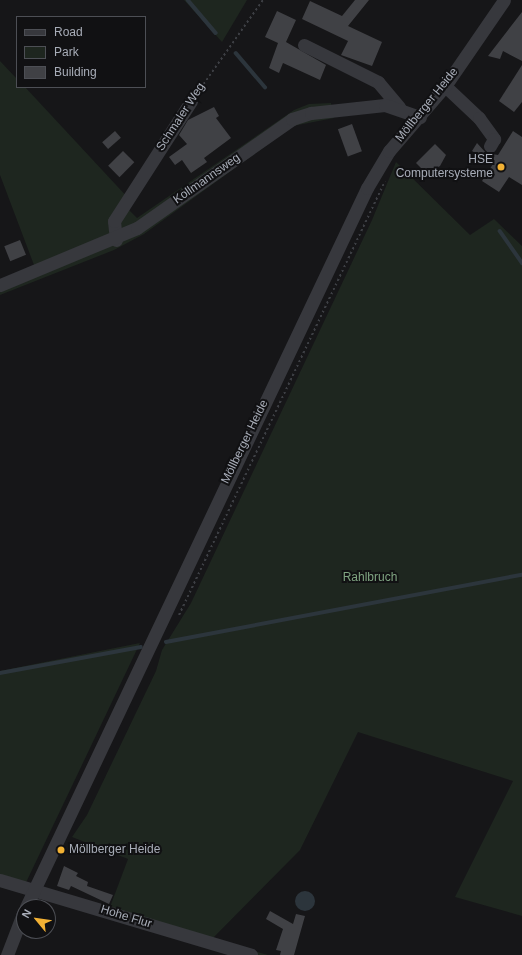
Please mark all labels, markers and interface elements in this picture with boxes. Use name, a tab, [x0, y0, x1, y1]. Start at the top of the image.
legend	[16, 16, 146, 88]
text: Road	[54, 25, 83, 39]
text: Park	[54, 45, 79, 59]
text: Building	[54, 65, 97, 79]
street label: Möllberger Heide	[393, 65, 461, 145]
street label: Schmaler Weg	[154, 80, 208, 154]
street label: Kollmannsweg	[171, 151, 243, 207]
place label: HSE Computersysteme	[396, 153, 493, 181]
marker: HSE Computersysteme	[496, 162, 506, 172]
street label: Möllberger Heide	[219, 398, 271, 486]
park label: Rahlbruch	[343, 571, 397, 585]
place label: Möllberger Heide	[69, 843, 160, 857]
marker: Möllberger Heide	[56, 845, 66, 855]
north arrow	[16, 899, 56, 939]
street label: Hohe Flur	[99, 902, 153, 932]
text: N	[19, 907, 34, 920]

